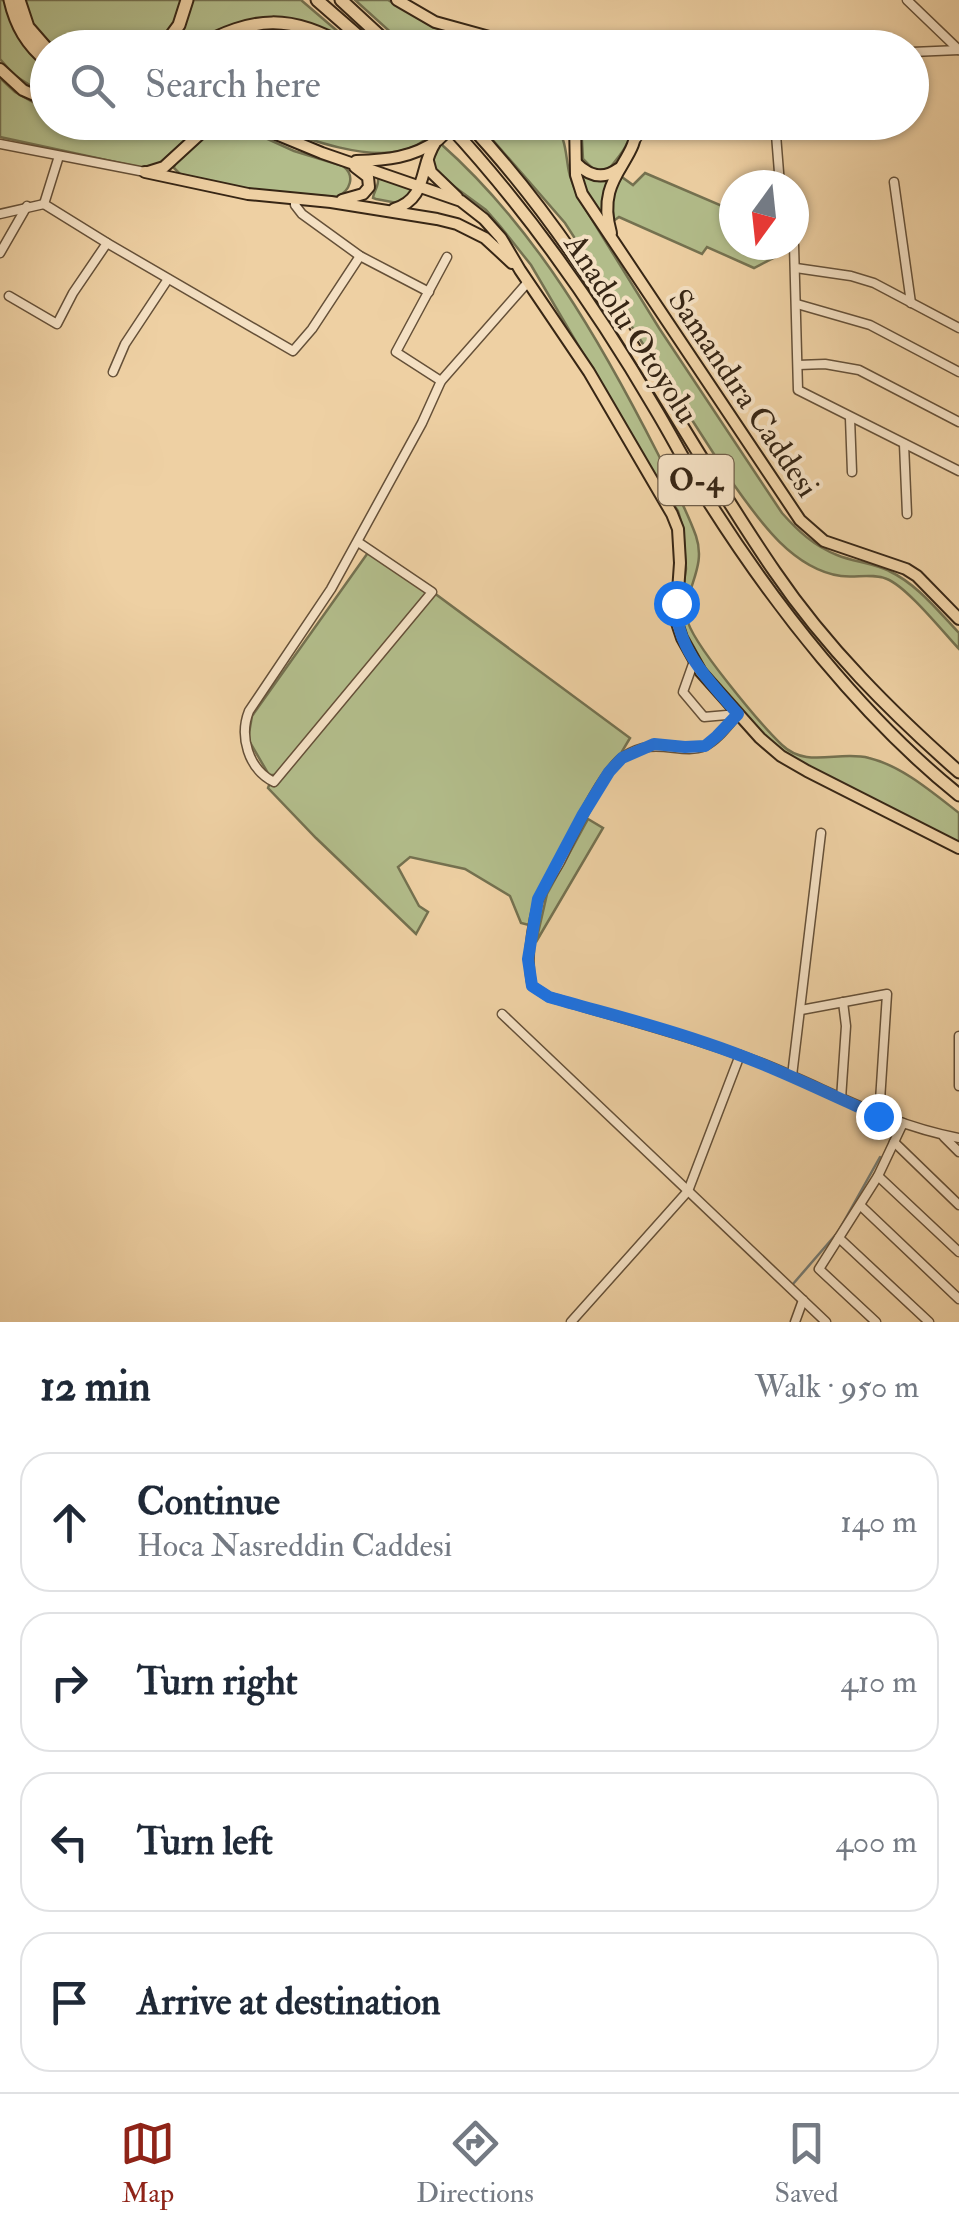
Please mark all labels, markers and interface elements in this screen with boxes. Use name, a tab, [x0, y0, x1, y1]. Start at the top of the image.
search box	[30, 30, 929, 140]
icon: search	[65, 58, 120, 113]
text: Search here	[145, 61, 321, 109]
north arrow	[719, 170, 809, 260]
street label: Anadolu Otoyolu	[555, 226, 707, 431]
street label: Samandıra Caddesi	[659, 282, 827, 505]
road number: O-4	[658, 455, 734, 505]
route start	[654, 581, 700, 627]
route end	[856, 1094, 902, 1140]
text: 12 min	[40, 1361, 151, 1413]
text: Walk · 950 m	[755, 1367, 919, 1407]
text: Continue	[137, 1478, 280, 1526]
icon: ahead	[42, 1495, 97, 1550]
text: 140 m	[840, 1502, 917, 1542]
text: Hoca Nasreddin Caddesi	[137, 1526, 452, 1566]
icon: right	[42, 1655, 97, 1710]
text: Turn right	[137, 1658, 298, 1706]
text: 410 m	[841, 1662, 917, 1702]
icon: left	[42, 1815, 97, 1870]
text: Turn left	[137, 1818, 273, 1866]
text: 400 m	[835, 1822, 917, 1862]
icon: arrive	[42, 1975, 97, 2030]
text: Arrive at destination	[137, 1978, 441, 2026]
tab: Map	[120, 2116, 175, 2211]
tab: Directions	[416, 2116, 534, 2211]
tab: Saved	[775, 2116, 839, 2211]

